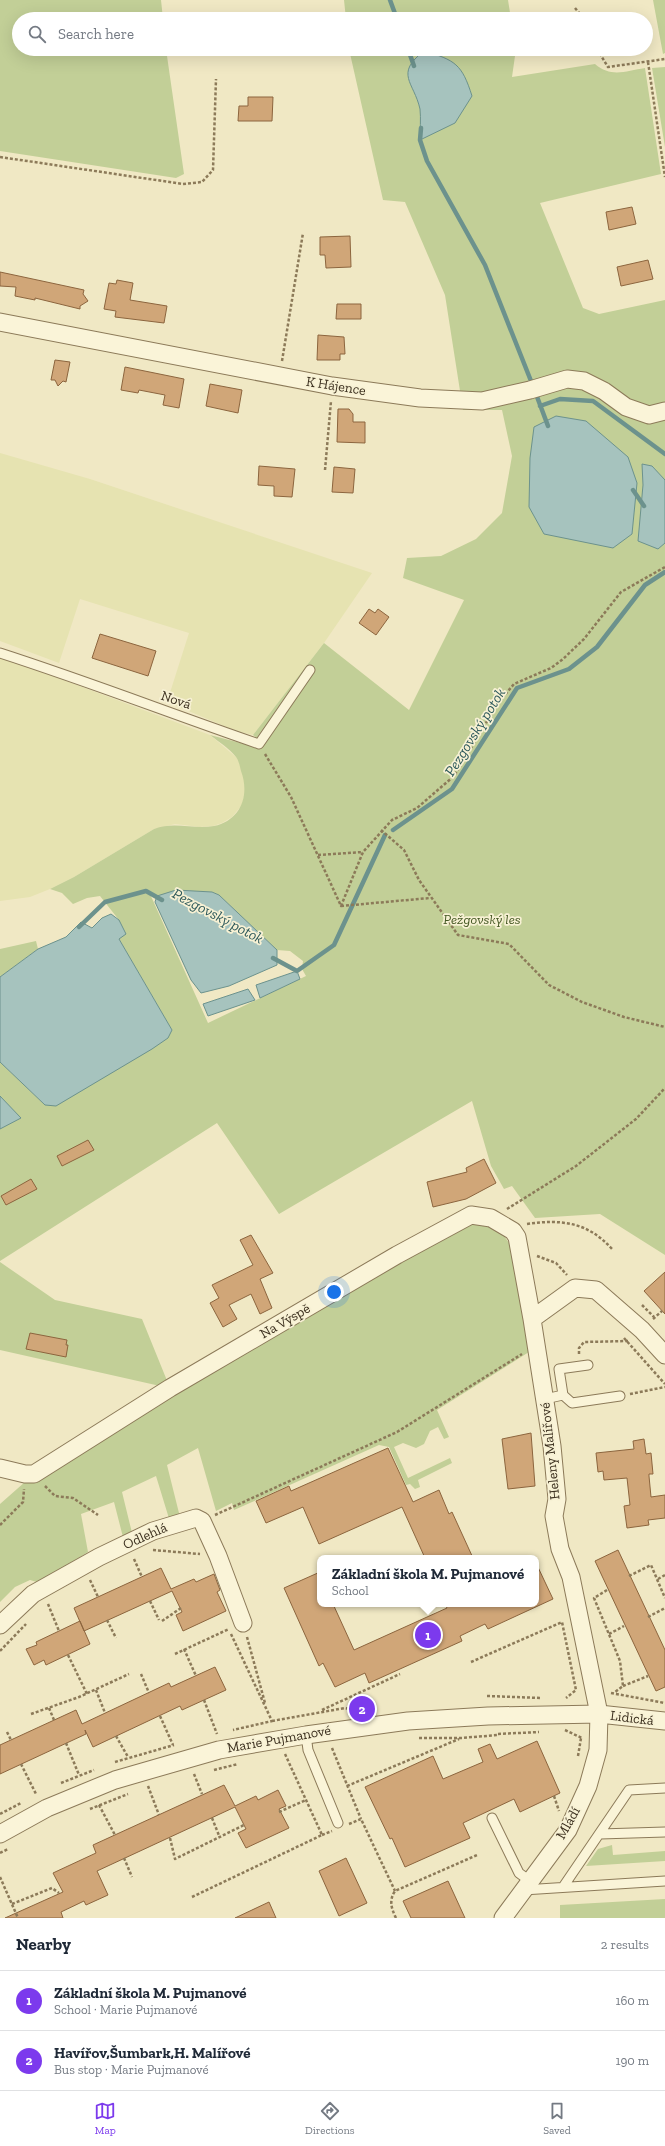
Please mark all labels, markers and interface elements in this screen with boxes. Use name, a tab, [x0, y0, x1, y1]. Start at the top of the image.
search box	[12, 12, 653, 56]
icon: search	[26, 23, 48, 45]
text: Search here	[58, 25, 134, 43]
street label: K Hájence	[305, 373, 368, 399]
water label: Pezgovský potok	[441, 684, 509, 779]
street label: Nová	[159, 687, 194, 713]
water label: Pezgovský potok	[169, 884, 267, 948]
park label: Pežgovský les	[443, 911, 521, 928]
your location	[324, 1282, 344, 1302]
street label: Na Výspě	[257, 1300, 314, 1342]
street label: Heleny Malířové	[536, 1401, 564, 1500]
street label: Odlehlá	[120, 1519, 170, 1553]
popup	[317, 1555, 539, 1607]
text: Základní škola M. Pujmanové	[332, 1565, 524, 1583]
text: School	[332, 1583, 369, 1598]
pin: 1	[415, 1620, 441, 1650]
pin: 2	[349, 1694, 375, 1724]
street label: Lidická	[609, 1707, 655, 1729]
street label: Marie Pujmanové	[226, 1721, 333, 1757]
street label: Mládí	[552, 1804, 584, 1842]
text: Nearby	[16, 1934, 71, 1954]
text: 2 results	[601, 1937, 649, 1952]
text: Základní škola M. Pujmanové	[54, 1984, 247, 2002]
text: 1	[26, 1993, 32, 2008]
text: 160 m	[615, 1993, 649, 2008]
text: School · Marie Pujmanové	[54, 2002, 197, 2017]
text: Havířov,Šumbark,H. Malířové	[54, 2044, 251, 2062]
text: 2	[26, 2053, 32, 2068]
text: 190 m	[615, 2053, 649, 2068]
text: Bus stop · Marie Pujmanové	[54, 2062, 209, 2077]
tab: Map	[94, 2100, 116, 2137]
tab: Directions	[305, 2100, 355, 2137]
tab: Saved	[543, 2100, 571, 2137]

